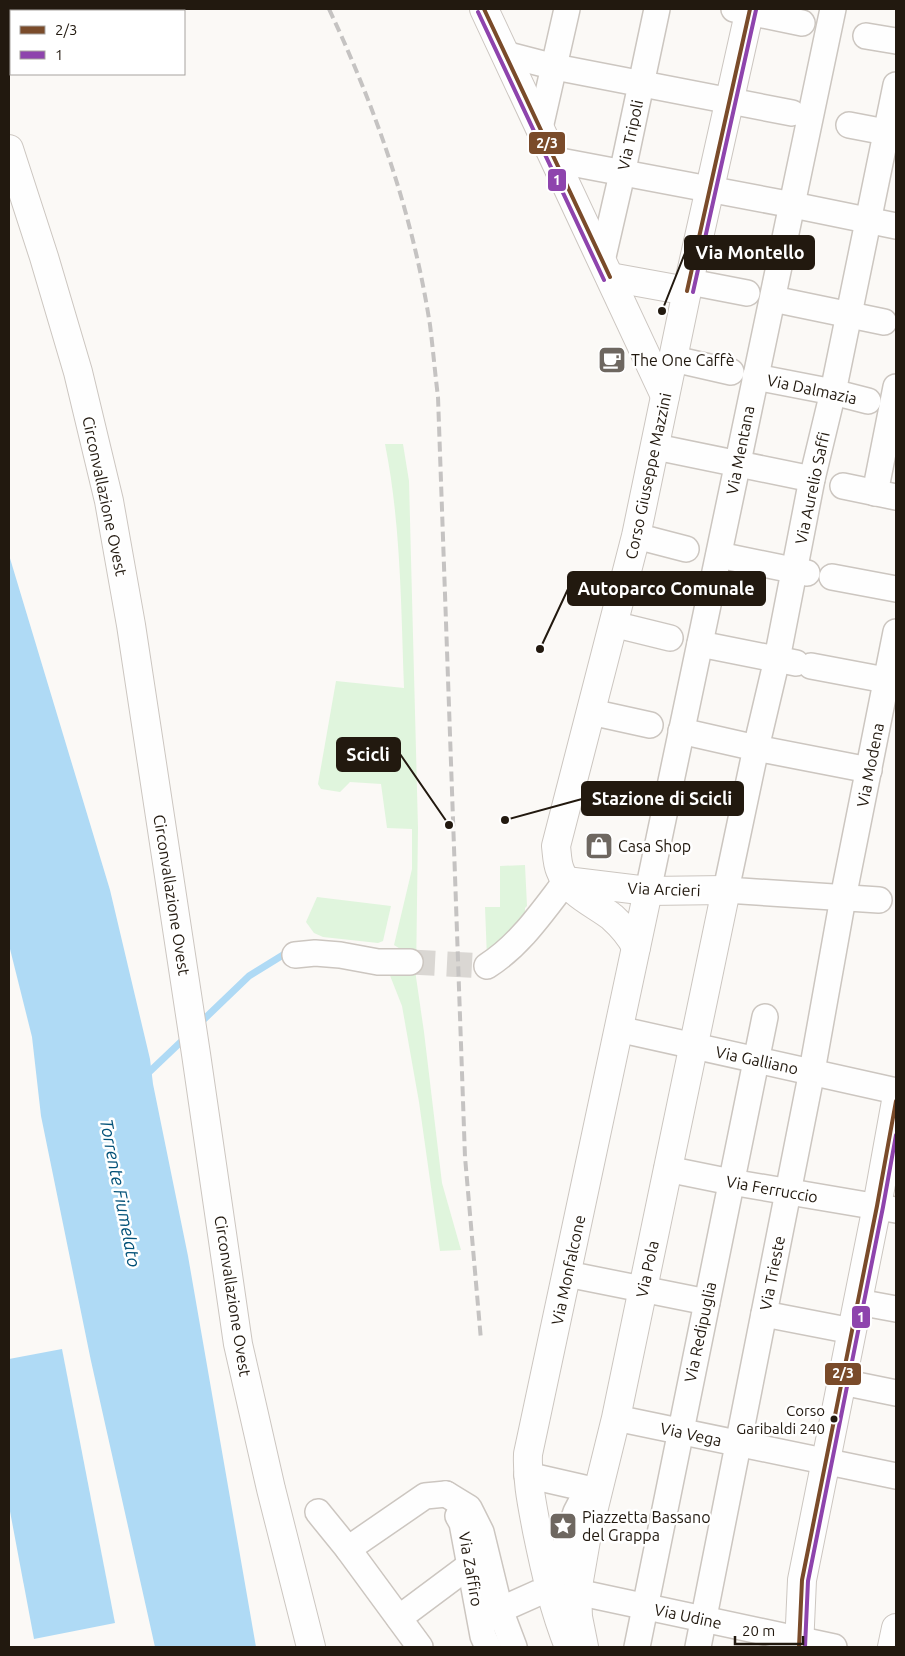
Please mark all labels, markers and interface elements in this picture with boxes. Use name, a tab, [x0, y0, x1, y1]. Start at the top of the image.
legend	[10, 10, 185, 75]
text: 2/3	[55, 21, 77, 38]
text: 1	[55, 46, 63, 63]
street label: Via Tripoli	[614, 98, 646, 172]
line badge: 2/3	[528, 131, 566, 155]
text: 2/3	[536, 135, 558, 151]
line badge: 1	[547, 168, 567, 192]
text: 1	[553, 172, 561, 188]
callout: Via Montello	[685, 236, 814, 269]
text: Via Montello	[695, 242, 805, 262]
cafe icon: The One Caffè	[597, 345, 627, 375]
place label: The One Caffè	[631, 351, 735, 369]
street label: Via Dalmazia	[765, 371, 859, 407]
street label: Corso Giuseppe Mazzini	[622, 391, 674, 561]
street label: Via Mentana	[723, 404, 757, 496]
street label: Circonvallazione Ovest	[79, 415, 131, 578]
street label: Via Aurelio Saffi	[791, 430, 833, 546]
callout: Autoparco Comunale	[568, 572, 765, 605]
text: Autoparco Comunale	[577, 578, 755, 598]
street label: Via Modena	[853, 721, 887, 809]
callout: Scicli	[337, 738, 400, 771]
text: Scicli	[346, 744, 390, 764]
callout: Stazione di Scicli	[582, 782, 743, 815]
text: Stazione di Scicli	[592, 788, 732, 808]
street label: Circonvallazione Ovest	[150, 813, 194, 977]
shop icon: Casa Shop	[584, 831, 614, 861]
place label: Casa Shop	[618, 837, 691, 855]
street label: Via Arcieri	[627, 879, 701, 899]
street label: Via Galliano	[714, 1042, 800, 1078]
water label: Torrente Fiumelato	[97, 1117, 145, 1269]
street label: Via Ferruccio	[725, 1172, 819, 1206]
street label: Via Monfalcone	[548, 1213, 588, 1327]
street label: Circonvallazione Ovest	[211, 1214, 255, 1378]
street label: Via Trieste	[756, 1234, 788, 1312]
street label: Via Pola	[632, 1239, 662, 1299]
street label: Via Redipuglia	[681, 1280, 719, 1384]
line badge: 1	[851, 1305, 871, 1329]
text: 1	[857, 1309, 865, 1325]
line badge: 2/3	[824, 1362, 862, 1386]
text: 2/3	[832, 1365, 854, 1381]
place label: Corso Garibaldi 240	[736, 1402, 825, 1437]
marker: Corso Garibaldi 240	[829, 1414, 839, 1424]
street label: Via Vega	[659, 1419, 723, 1449]
place label: Piazzetta Bassano del Grappa	[582, 1508, 711, 1544]
place icon: Piazzetta Bassano del Grappa	[548, 1511, 578, 1541]
street label: Via Zaffiro	[456, 1530, 486, 1608]
street label: Via Udine	[653, 1600, 723, 1632]
scale bar	[735, 1614, 802, 1646]
text: 20 m	[742, 1622, 775, 1639]

